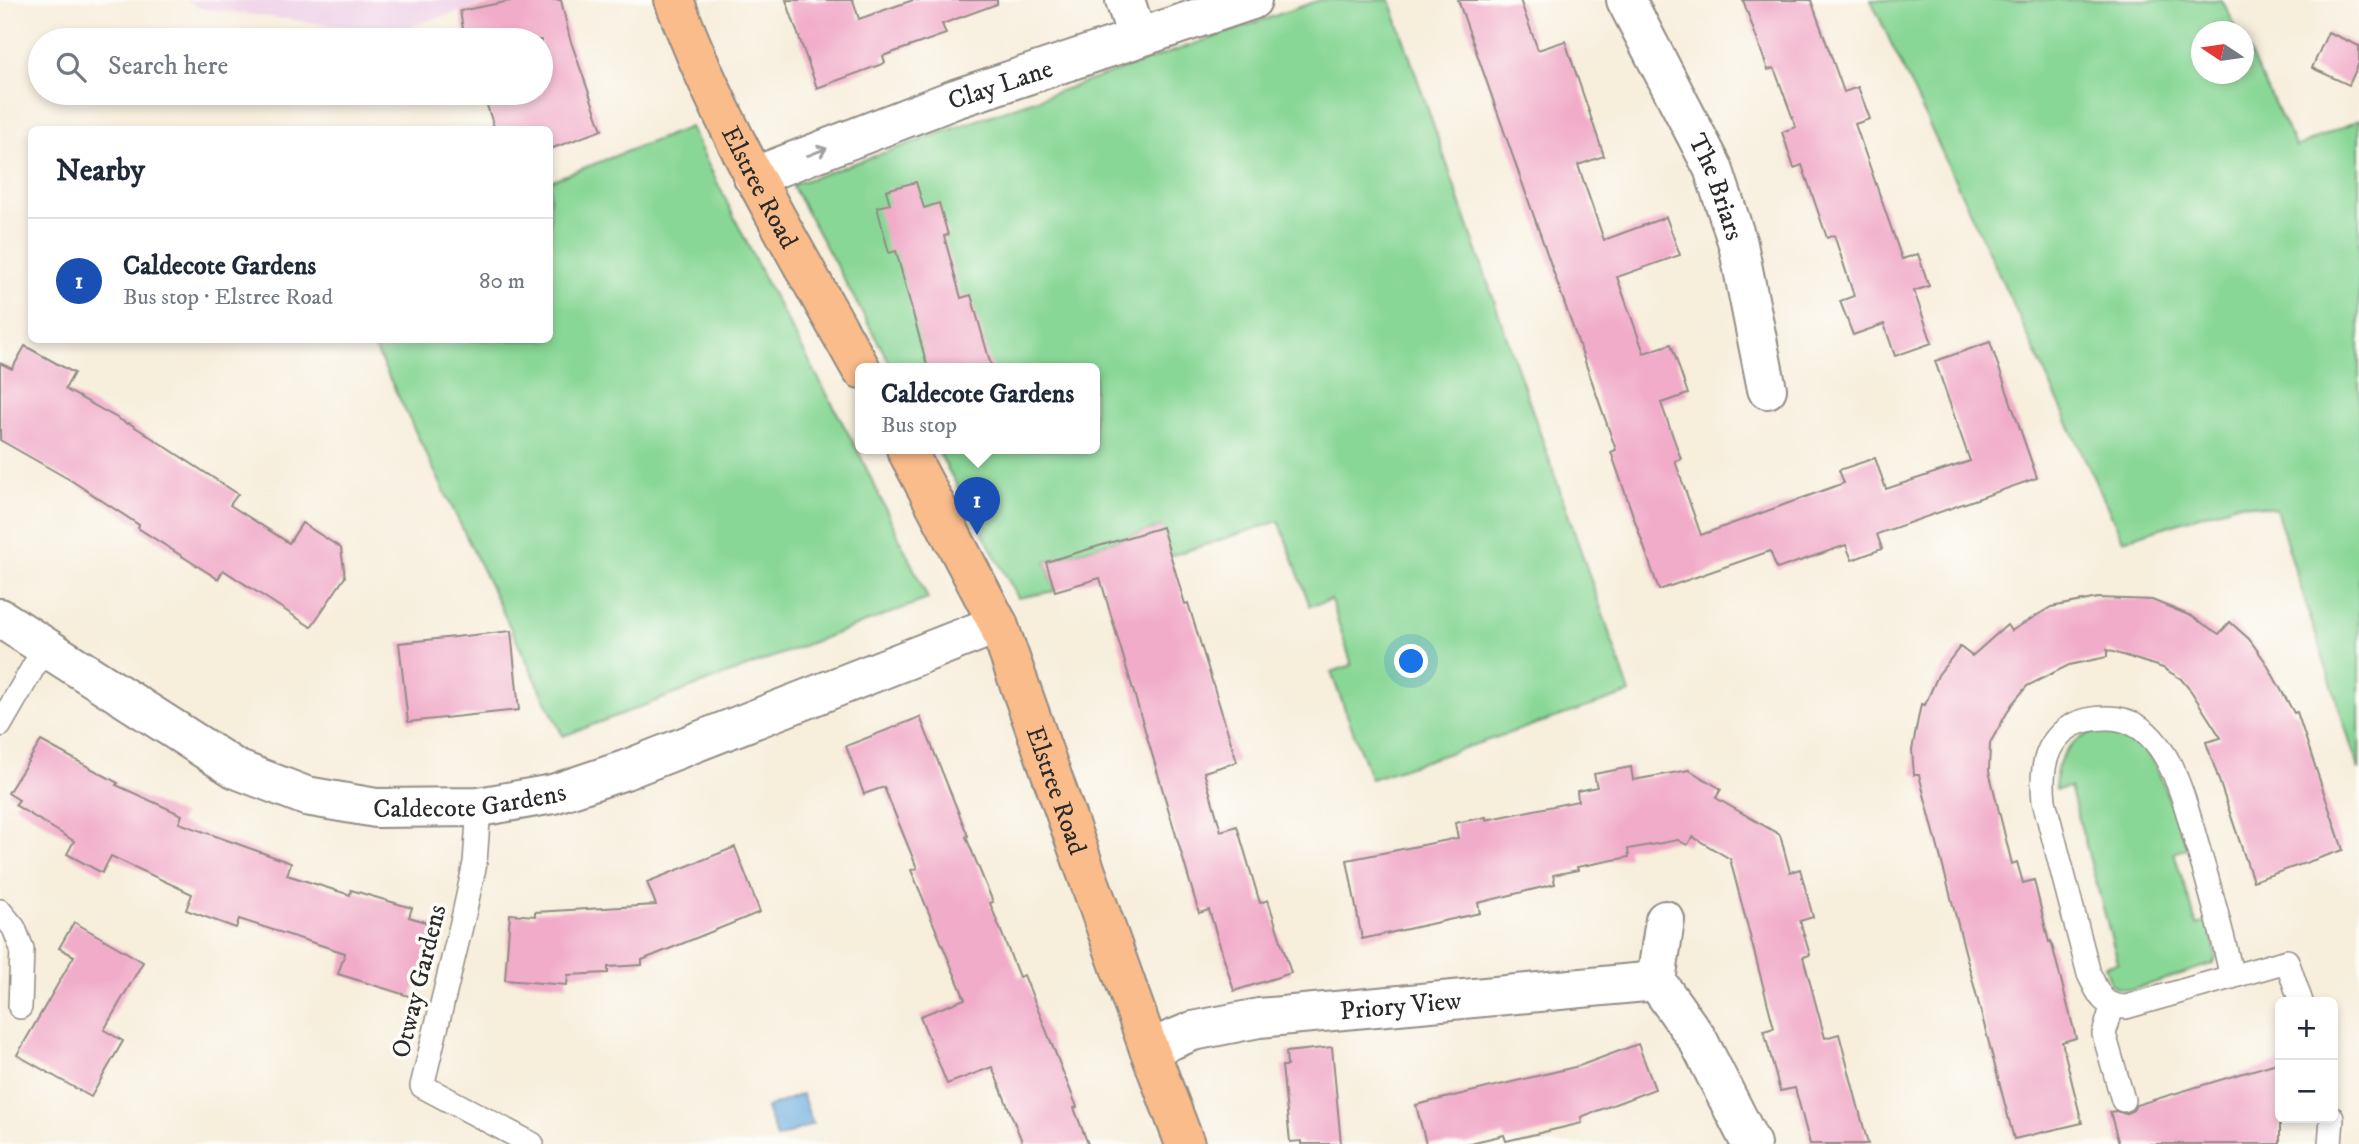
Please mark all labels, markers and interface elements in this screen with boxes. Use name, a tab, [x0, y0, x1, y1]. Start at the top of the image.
north arrow	[2191, 21, 2254, 84]
search box	[28, 28, 553, 105]
icon: search	[52, 48, 90, 86]
text: Search here	[108, 50, 228, 83]
street label: Clay Lane	[944, 53, 1057, 118]
street label: Elstree Road	[713, 121, 805, 255]
street label: The Briars	[1680, 128, 1751, 245]
one-way arrow	[805, 145, 827, 158]
text: Nearby	[56, 153, 145, 190]
text: Caldecote Gardens	[123, 250, 316, 283]
text: 1	[75, 267, 83, 296]
text: 80 m	[479, 267, 525, 296]
text: Bus stop · Elstree Road	[123, 283, 333, 312]
popup	[855, 363, 1100, 454]
text: Caldecote Gardens	[881, 378, 1074, 411]
text: Bus stop	[881, 411, 957, 440]
pin: 1	[954, 477, 1000, 535]
your location	[1394, 644, 1428, 678]
street label: Elstree Road	[1018, 722, 1094, 859]
street label: Caldecote Gardens	[373, 776, 570, 826]
street label: Otway Gardens	[384, 901, 454, 1062]
street label: Priory View	[1338, 984, 1463, 1028]
map controls	[2275, 997, 2338, 1123]
button: +	[2275, 997, 2338, 1060]
button: −	[2275, 1060, 2338, 1123]

